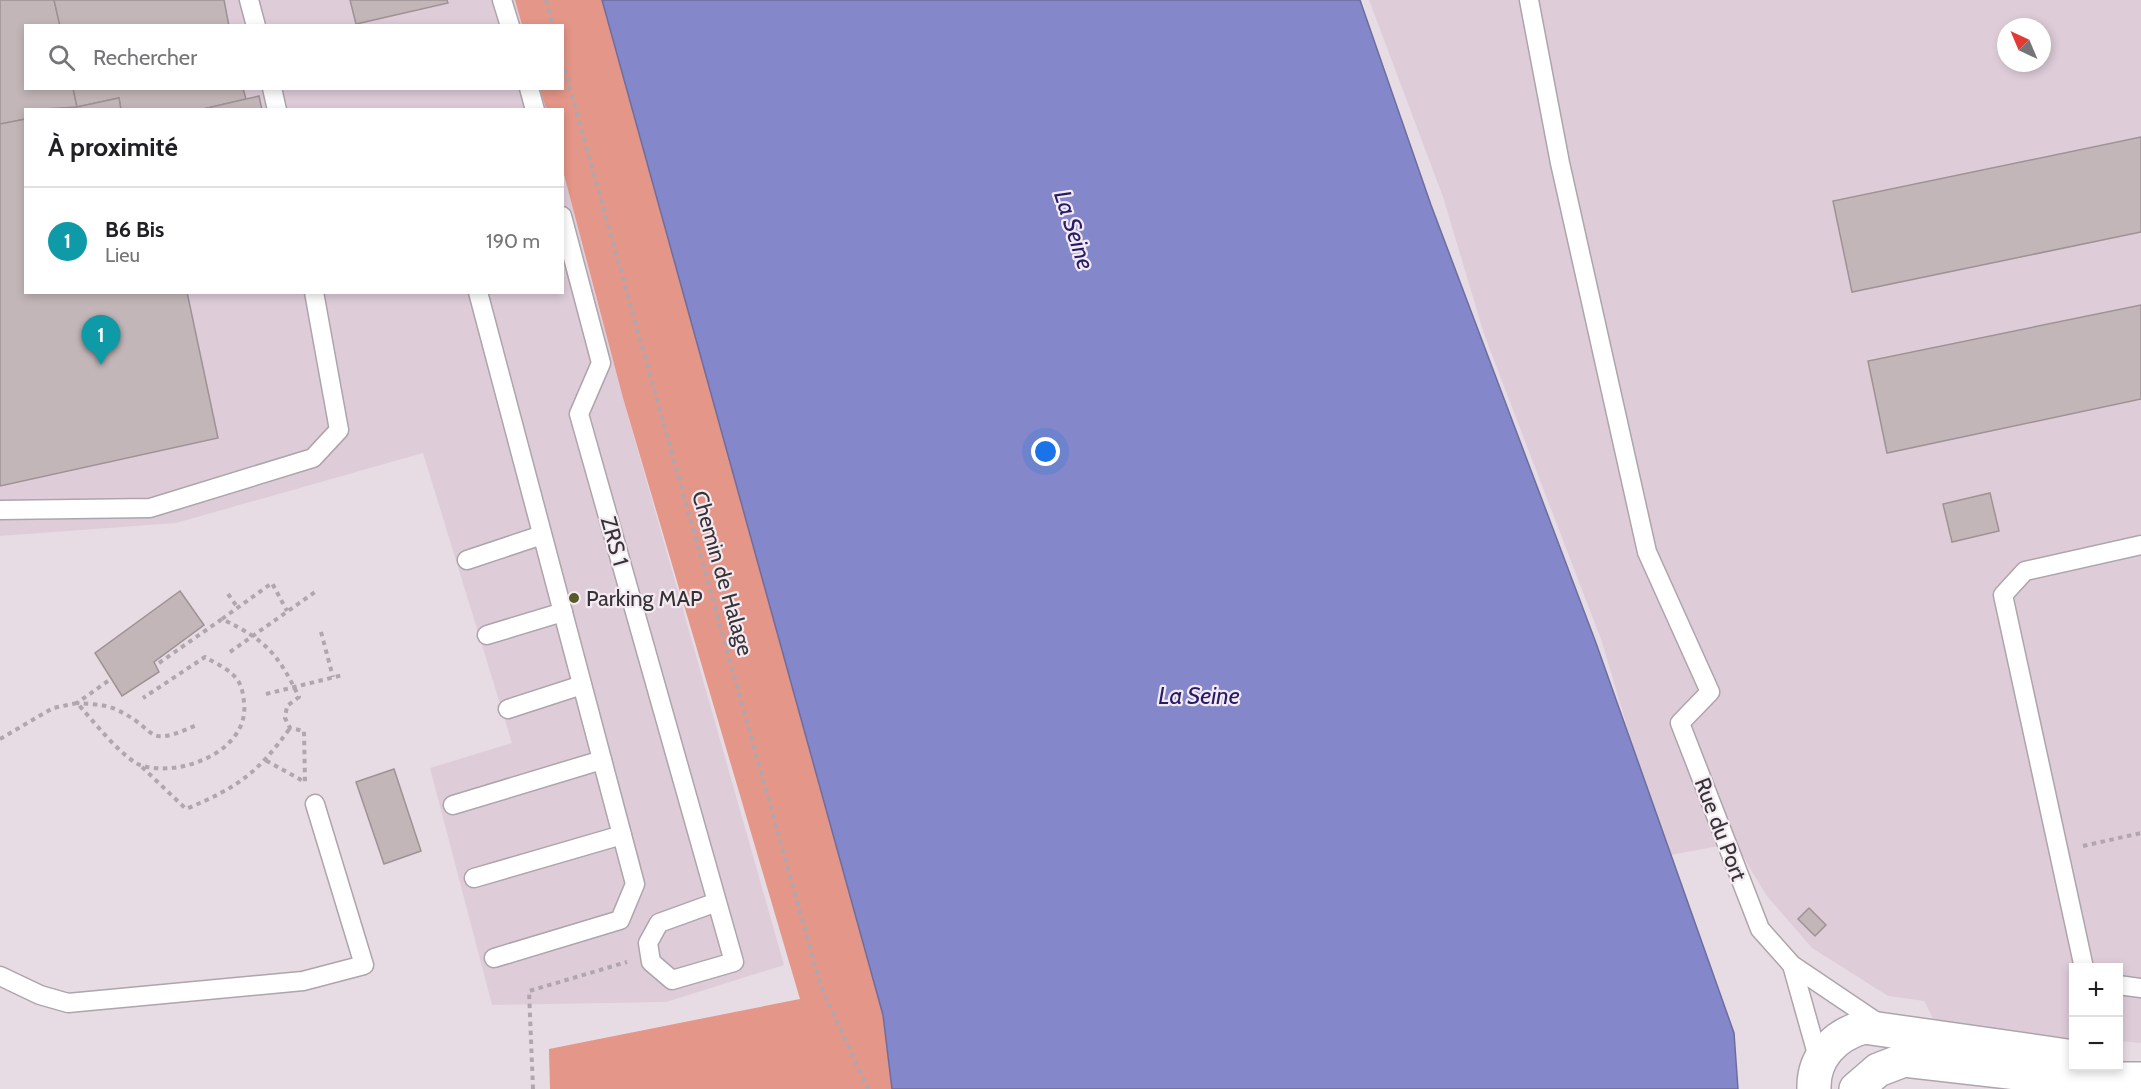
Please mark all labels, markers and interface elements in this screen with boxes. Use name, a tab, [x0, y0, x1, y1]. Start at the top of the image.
north arrow	[1997, 18, 2051, 72]
search box	[24, 24, 564, 90]
icon: search	[45, 41, 78, 74]
text: Rechercher	[93, 44, 197, 71]
text: À proximité	[48, 131, 178, 163]
water label: La Seine	[1048, 187, 1101, 273]
text: B6 Bis	[105, 216, 164, 243]
text: 1	[64, 229, 71, 253]
text: 190 m	[486, 229, 540, 253]
text: Lieu	[105, 243, 140, 267]
pin: 1	[82, 316, 120, 365]
your location	[1031, 437, 1060, 466]
street label: Chemin de Halage	[686, 488, 759, 659]
street label: ZRS 1	[595, 513, 634, 569]
place label: Parking MAP	[586, 585, 703, 612]
marker: Parking MAP	[567, 591, 581, 605]
water label: La Seine	[1158, 681, 1240, 710]
street label: Rue du Port	[1689, 774, 1753, 885]
map controls	[2069, 963, 2123, 1071]
button: +	[2069, 963, 2123, 1017]
button: −	[2069, 1017, 2123, 1071]

